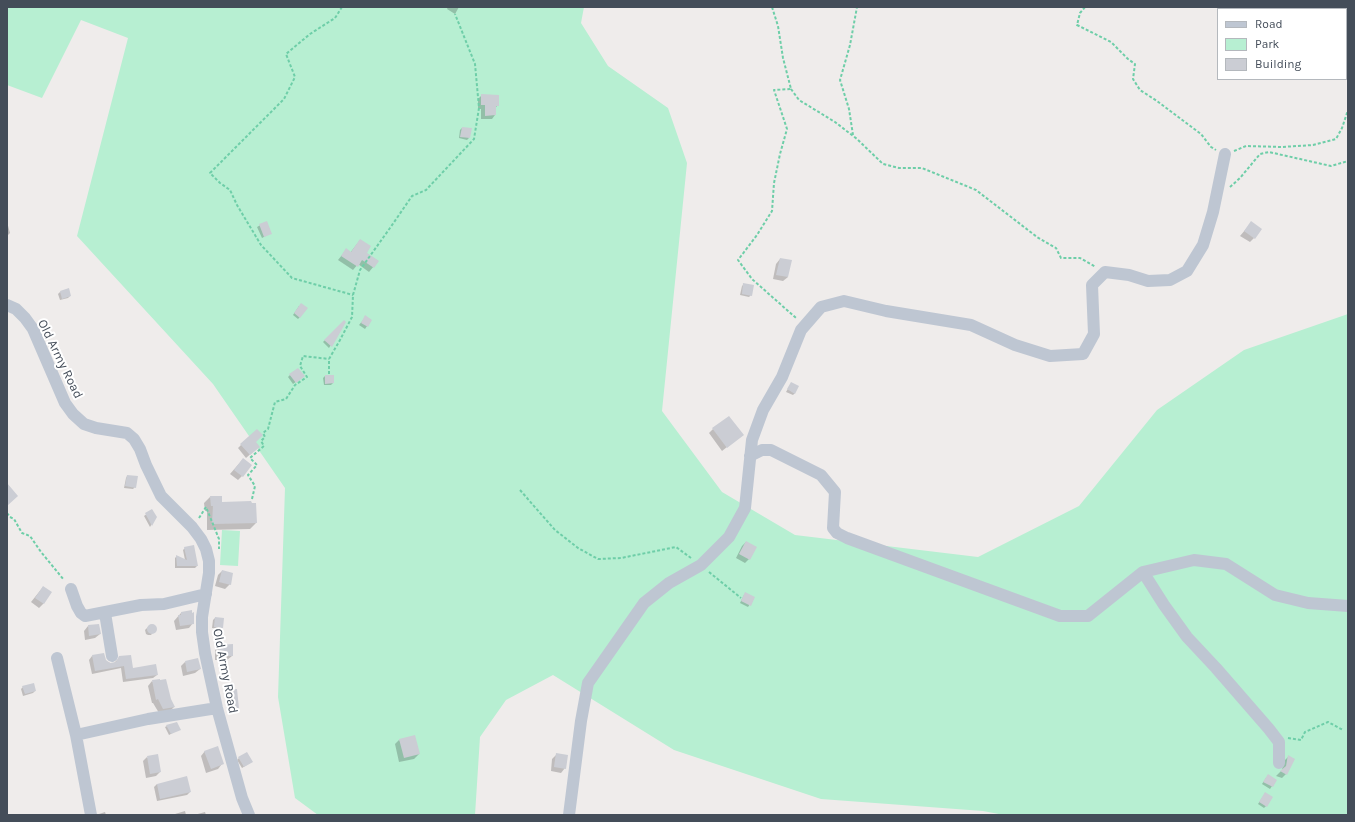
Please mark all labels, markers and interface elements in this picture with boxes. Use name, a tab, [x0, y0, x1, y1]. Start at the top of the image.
legend	[1217, 8, 1347, 80]
text: Road	[1255, 17, 1283, 31]
text: Park	[1255, 37, 1279, 51]
text: Building	[1255, 57, 1301, 71]
street label: Old Army Road	[34, 317, 86, 401]
street label: Old Army Road	[209, 627, 241, 715]

